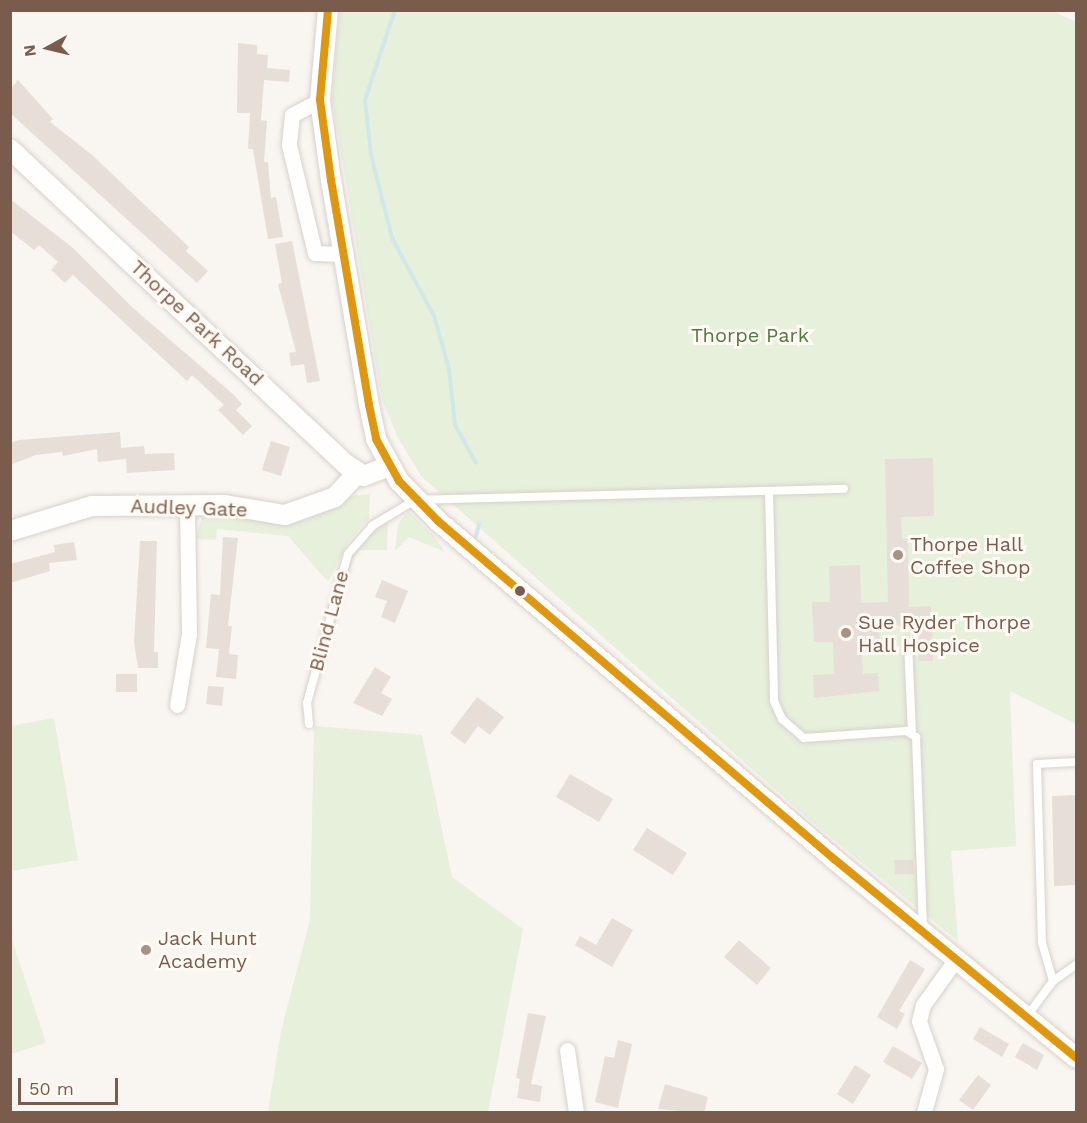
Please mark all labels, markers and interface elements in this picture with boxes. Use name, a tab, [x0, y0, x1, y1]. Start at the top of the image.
north arrow	[18, 18, 78, 78]
text: N	[19, 43, 40, 58]
street label: Thorpe Park Road	[125, 255, 269, 391]
park label: Thorpe Park	[691, 323, 809, 347]
street label: Audley Gate	[130, 494, 248, 522]
place label: Thorpe Hall Coffee Shop	[910, 532, 1031, 579]
marker: Thorpe Hall Coffee Shop	[891, 548, 905, 562]
street label: Blind Lane	[304, 568, 354, 674]
unlabelled marker	[514, 585, 526, 597]
place label: Sue Ryder Thorpe Hall Hospice	[858, 610, 1032, 657]
marker: Sue Ryder Thorpe Hall Hospice	[839, 626, 853, 640]
place label: Jack Hunt Academy	[158, 927, 257, 974]
marker: Jack Hunt Academy	[139, 943, 153, 957]
scale bar	[21, 1066, 122, 1104]
text: 50 m	[29, 1078, 74, 1099]

